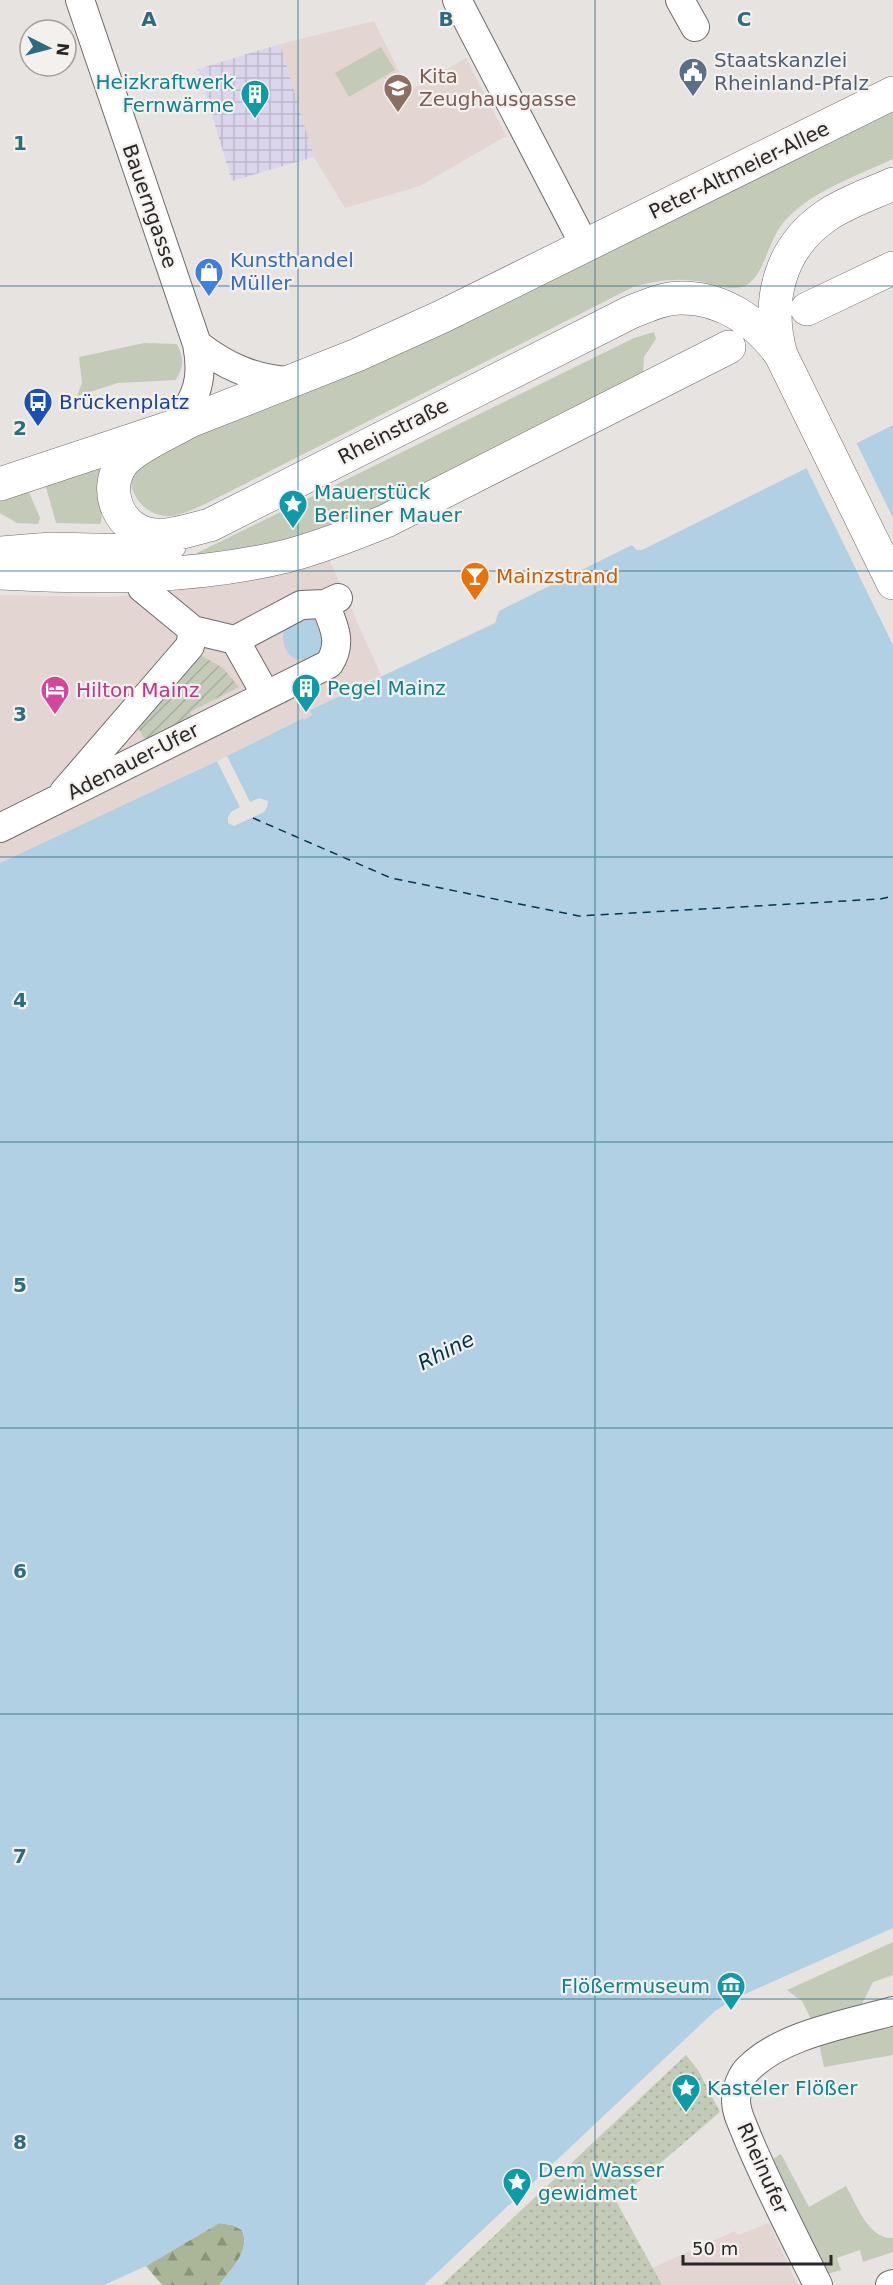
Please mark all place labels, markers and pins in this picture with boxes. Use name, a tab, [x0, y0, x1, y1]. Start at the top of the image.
place label: Staatskanzlei Rheinland-Pfalz	[714, 48, 869, 95]
public building icon: Staatskanzlei Rheinland-Pfalz	[677, 56, 709, 98]
place label: Kita Zeughausgasse	[419, 64, 577, 111]
place label: Heizkraftwerk Fernwärme	[96, 70, 234, 117]
school or university icon: Kita Zeughausgasse	[382, 72, 414, 114]
building icon: Heizkraftwerk Fernwärme	[239, 78, 271, 120]
place label: Kunsthandel Müller	[230, 248, 354, 295]
shop icon: Kunsthandel Müller	[193, 256, 225, 298]
bus stop icon: Brückenplatz	[22, 386, 54, 428]
place label: Brückenplatz	[59, 390, 189, 414]
place label: Mauerstück Berliner Mauer	[314, 480, 462, 527]
place icon: Mauerstück Berliner Mauer	[277, 488, 309, 530]
bar icon: Mainzstrand	[459, 560, 491, 602]
place label: Mainzstrand	[496, 564, 618, 588]
building icon: Pegel Mainz	[290, 672, 322, 714]
hotel icon: Hilton Mainz	[39, 674, 71, 716]
place label: Pegel Mainz	[327, 676, 446, 700]
place label: Hilton Mainz	[76, 678, 200, 702]
museum icon: Flößermuseum	[715, 1970, 747, 2012]
place label: Flößermuseum	[561, 1974, 710, 1998]
place icon: Kasteler Flößer	[670, 2072, 702, 2114]
place label: Kasteler Flößer	[707, 2076, 858, 2100]
place label: Dem Wasser gewidmet	[538, 2158, 664, 2205]
place icon: Dem Wasser gewidmet	[501, 2166, 533, 2208]

